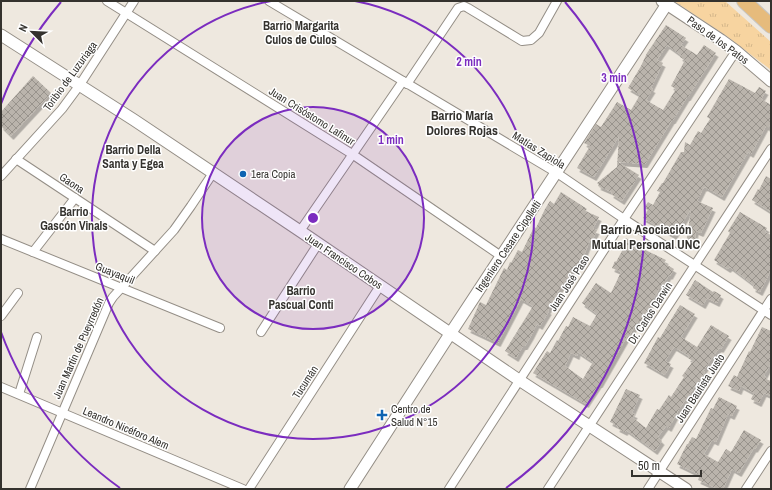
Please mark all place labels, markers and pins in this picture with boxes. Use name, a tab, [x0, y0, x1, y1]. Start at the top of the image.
place label: 1era Copia	[251, 167, 296, 181]
marker: 1era Copia	[238, 169, 248, 179]
centre of rings	[306, 211, 320, 225]
place label: Centro de Salud N°15	[391, 402, 438, 429]
marker: Centro de Salud N°15	[376, 409, 388, 421]

